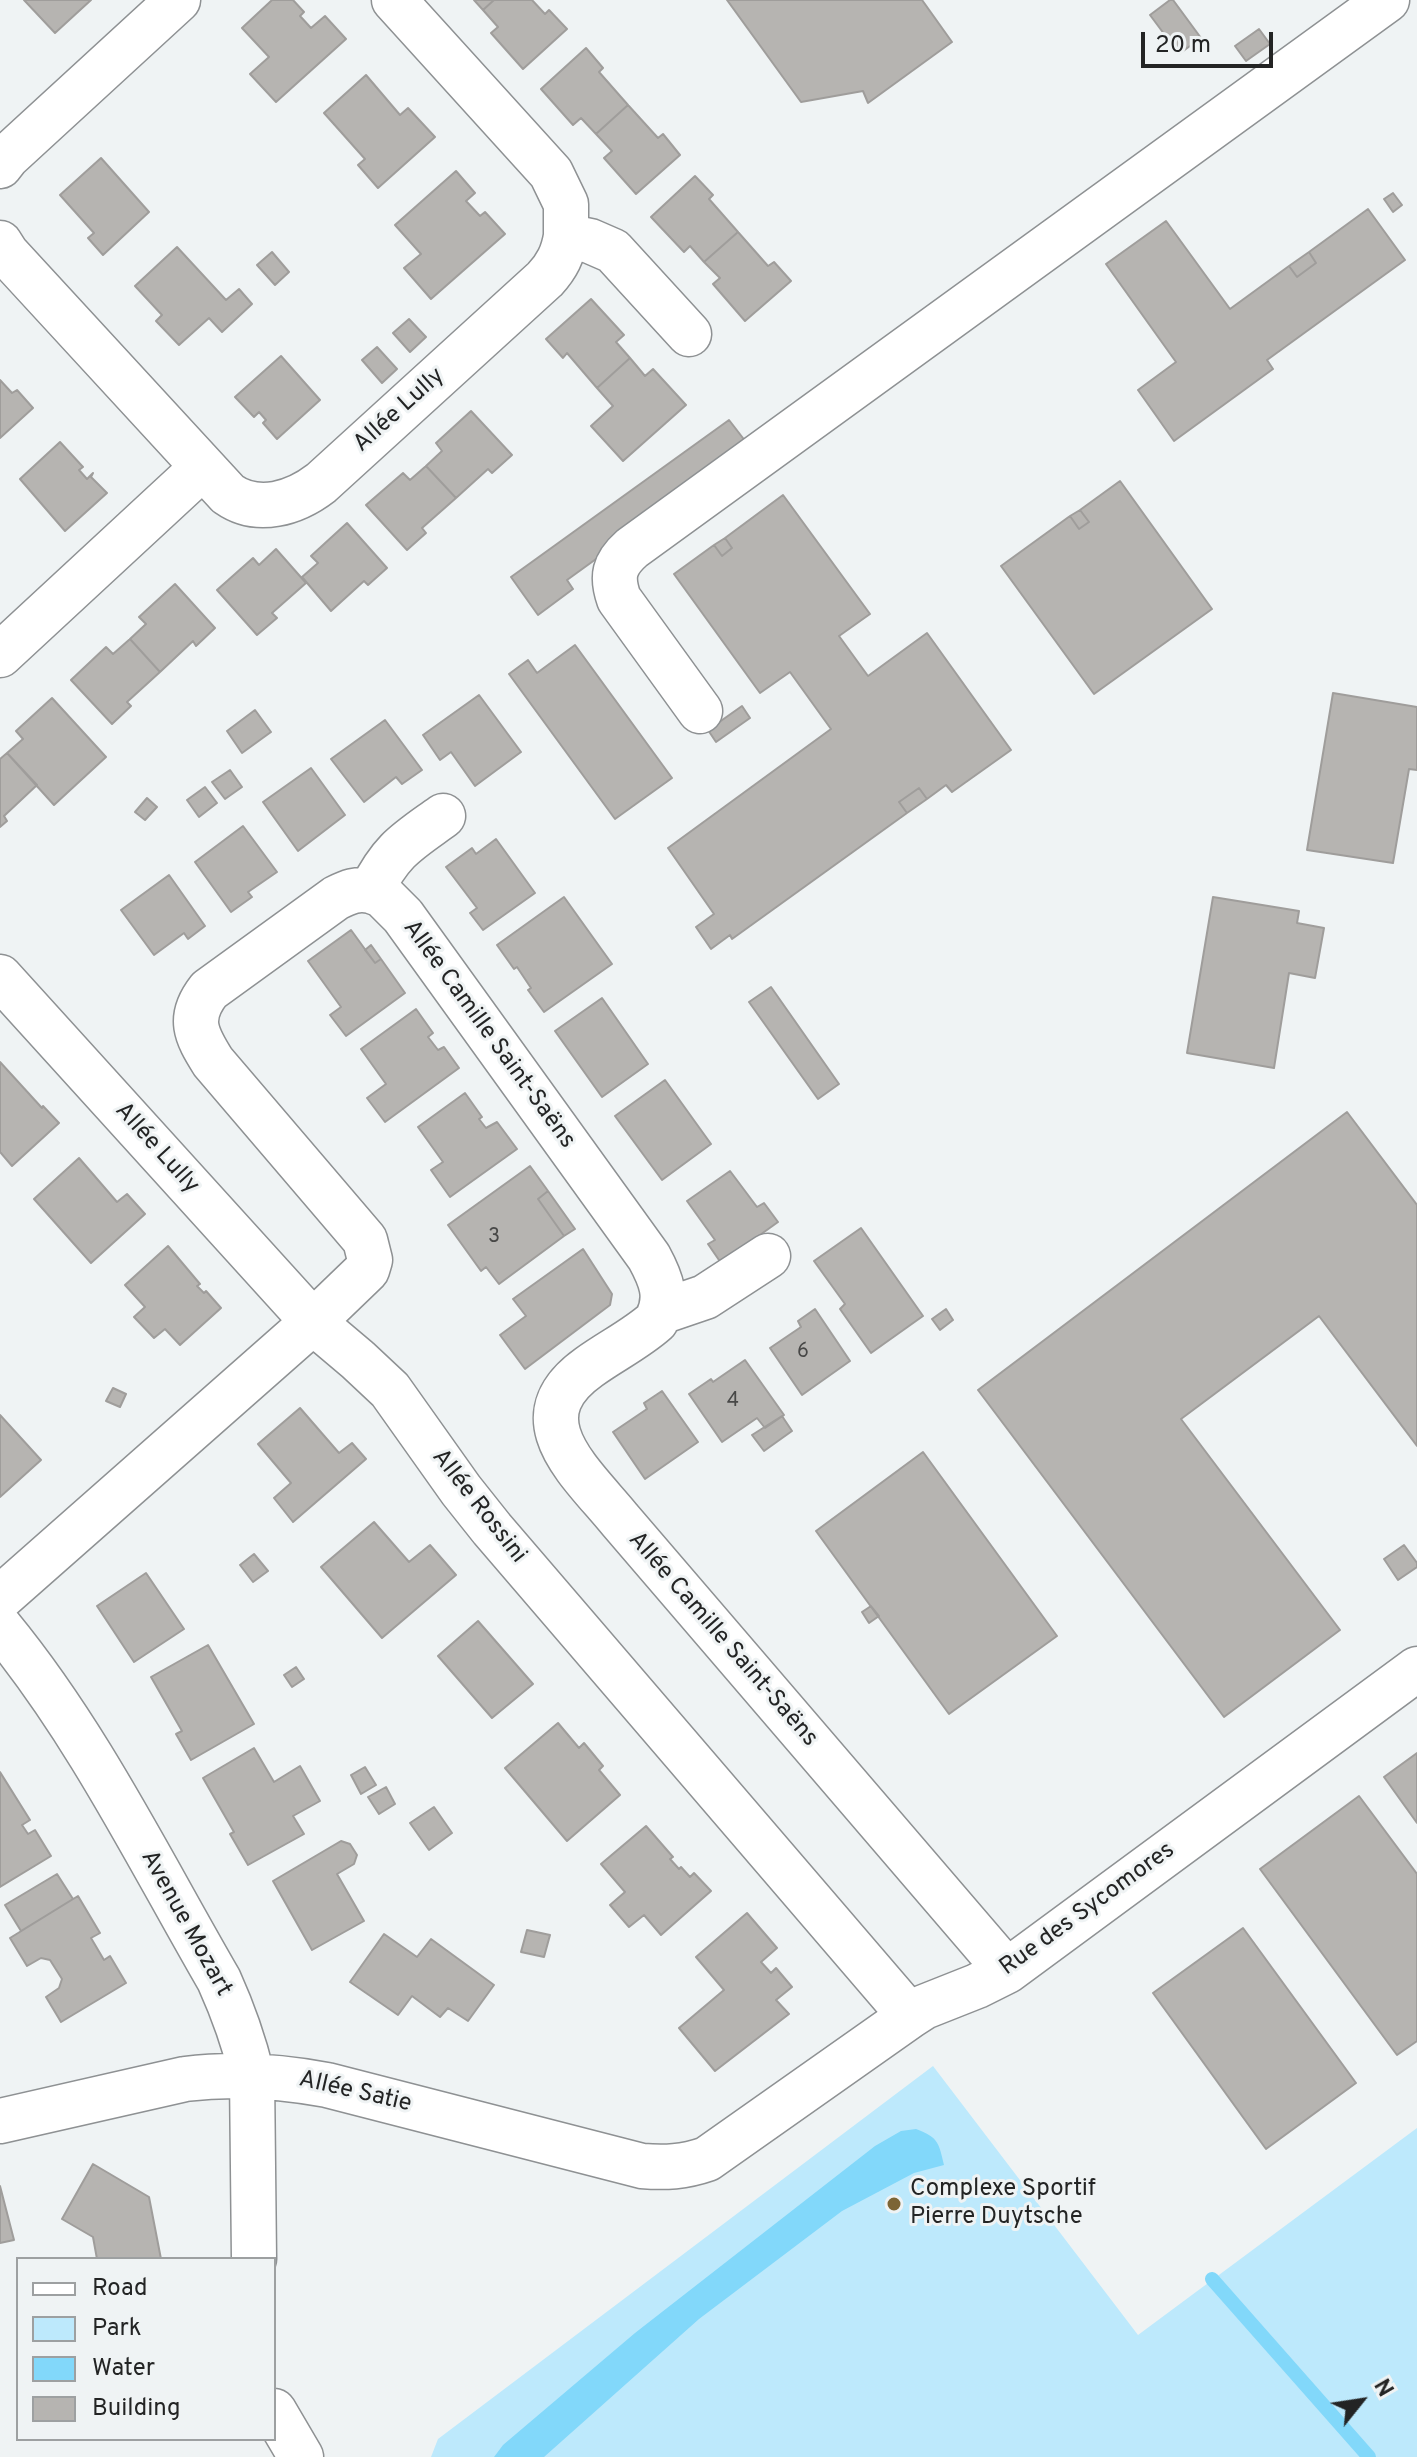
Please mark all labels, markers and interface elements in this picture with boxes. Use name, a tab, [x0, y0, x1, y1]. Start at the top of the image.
scale bar	[1145, 16, 1277, 66]
text: 20 m	[1155, 31, 1211, 61]
street label: Allée Lully	[349, 363, 451, 459]
street label: Allée Camille Saint-Saëns	[396, 915, 580, 1155]
street label: Allée Lully	[108, 1098, 204, 1200]
house number: 3	[488, 1226, 500, 1250]
house number: 6	[797, 1341, 809, 1365]
house number: 4	[727, 1390, 739, 1414]
street label: Allée Rossini	[424, 1444, 532, 1570]
street label: Allée Camille Saint-Saëns	[621, 1527, 823, 1753]
street label: Rue des Sycomores	[995, 1837, 1181, 1983]
street label: Avenue Mozart	[133, 1846, 237, 2002]
street label: Allée Satie	[296, 2066, 414, 2120]
place label: Complexe Sportif Pierre Duytsche	[910, 2176, 1096, 2232]
marker: Complexe Sportif Pierre Duytsche	[885, 2195, 903, 2213]
legend	[16, 2257, 276, 2441]
text: Road	[92, 2274, 148, 2304]
text: Park	[92, 2314, 142, 2344]
text: Water	[92, 2354, 155, 2384]
north arrow	[1321, 2361, 1401, 2441]
text: N	[1367, 2375, 1398, 2402]
text: Building	[92, 2394, 181, 2424]

